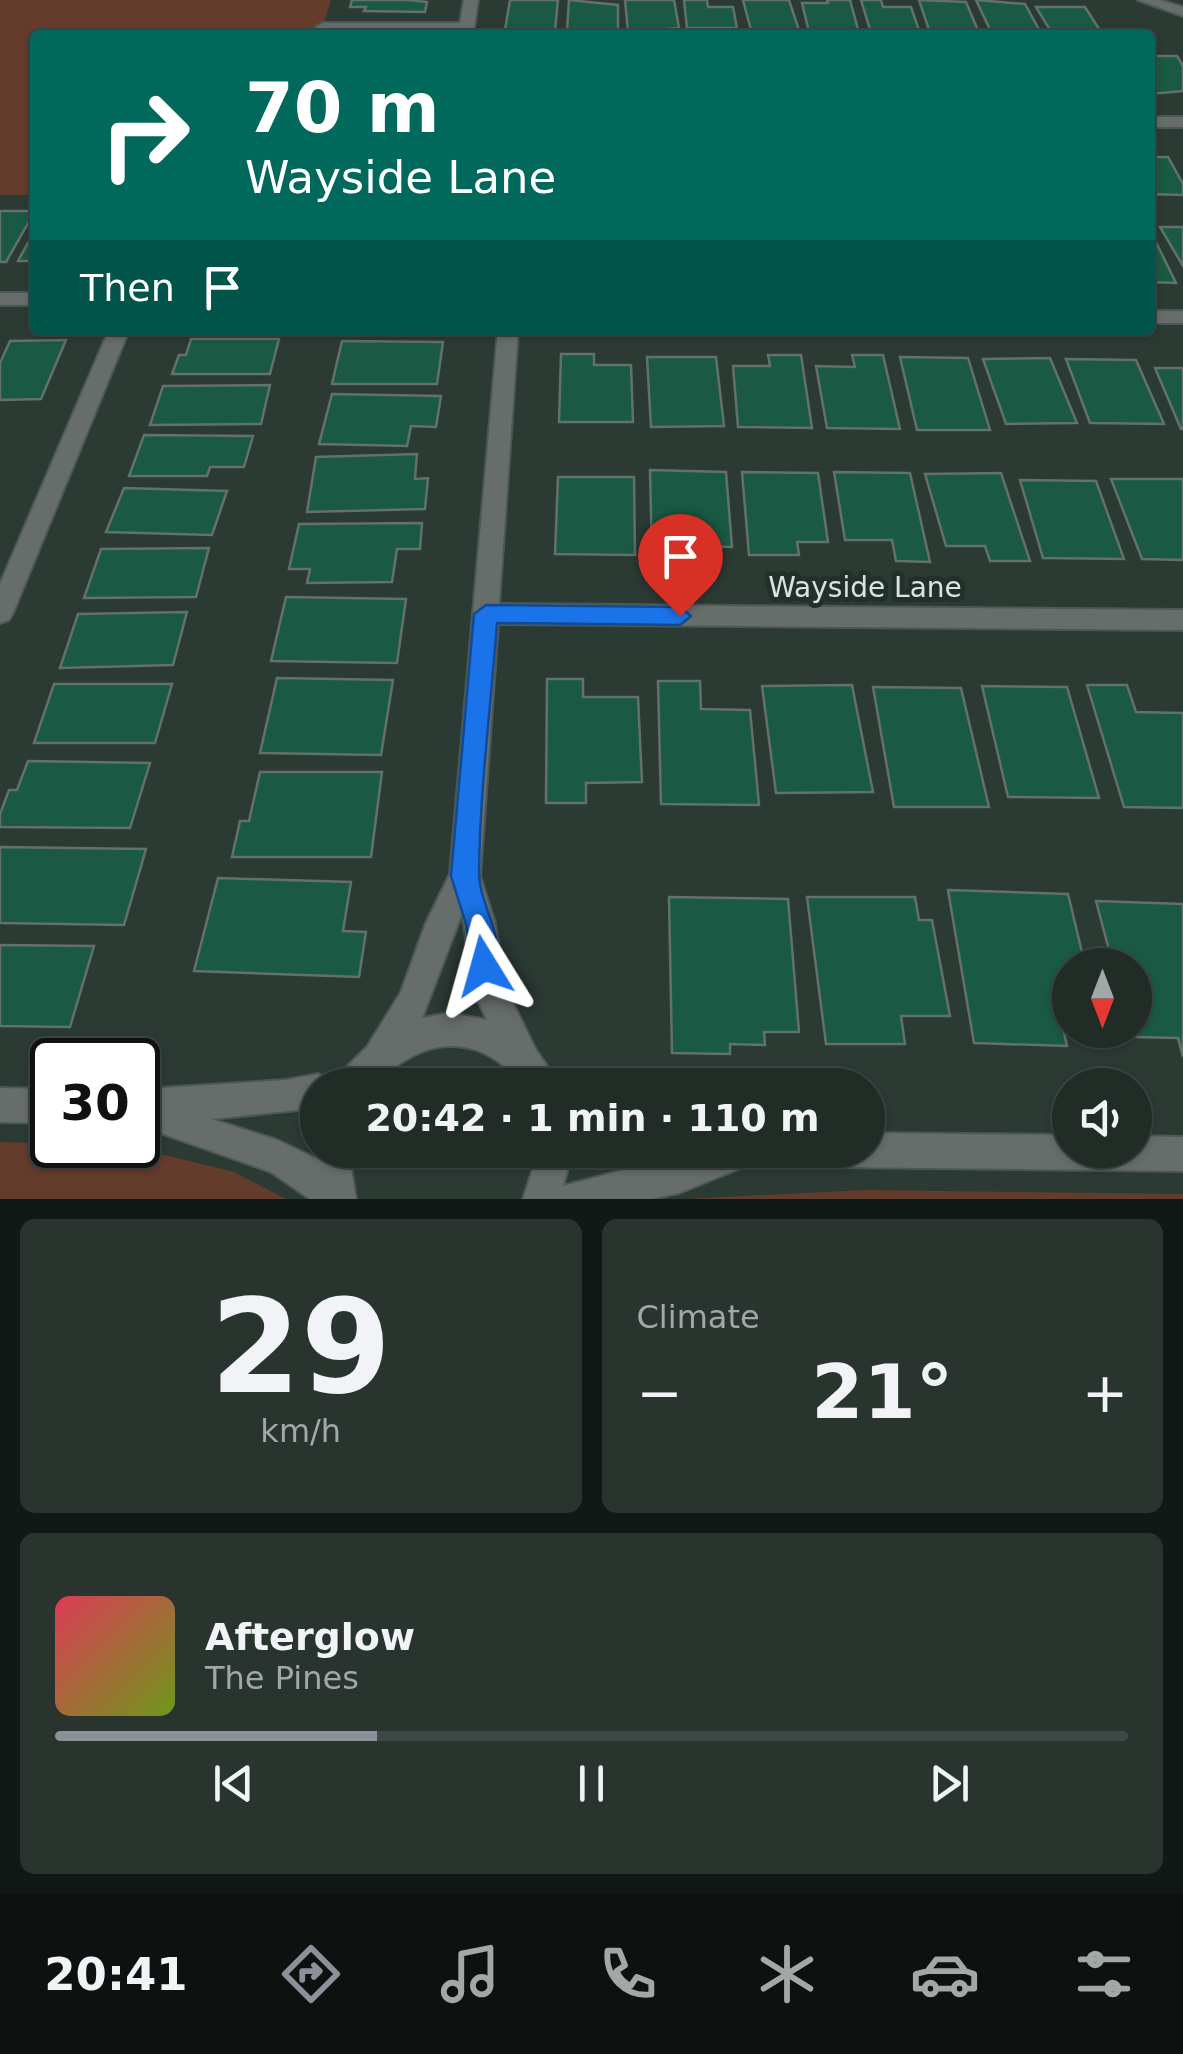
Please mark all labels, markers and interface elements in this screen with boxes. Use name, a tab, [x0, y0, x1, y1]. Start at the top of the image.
text: 70 m	[245, 67, 440, 149]
icon: right	[80, 70, 210, 200]
text: Wayside Lane	[245, 151, 556, 204]
icon: arrive	[195, 260, 250, 315]
text: Then	[80, 266, 175, 310]
pin	[638, 514, 723, 617]
icon: arrive	[653, 529, 708, 584]
street label: Wayside Lane	[768, 571, 962, 604]
position arrow	[432, 914, 536, 1018]
north arrow	[1052, 948, 1152, 1048]
map controls	[1052, 948, 1152, 1168]
speed limit sign: 30	[30, 1038, 160, 1168]
button: sound	[1052, 1068, 1152, 1168]
text: 20:42 · 1 min · 110 m	[365, 1096, 820, 1140]
text: 29	[210, 1271, 391, 1423]
text: Climate	[637, 1298, 760, 1336]
text: 21°	[811, 1348, 953, 1436]
text: −	[637, 1361, 683, 1425]
text: +	[1082, 1361, 1128, 1425]
text: km/h	[260, 1412, 341, 1450]
text: Afterglow	[205, 1615, 415, 1659]
text: The Pines	[205, 1659, 359, 1697]
icon: previous	[206, 1756, 261, 1811]
icon: pause	[564, 1756, 619, 1811]
icon: next	[922, 1756, 977, 1811]
icon: directions	[276, 1939, 346, 2009]
icon: music	[435, 1939, 505, 2009]
icon: phone	[593, 1939, 663, 2009]
icon: climate	[752, 1939, 822, 2009]
icon: car	[910, 1939, 980, 2009]
icon: filters	[1069, 1939, 1139, 2009]
text: 20:41	[44, 1948, 188, 2001]

